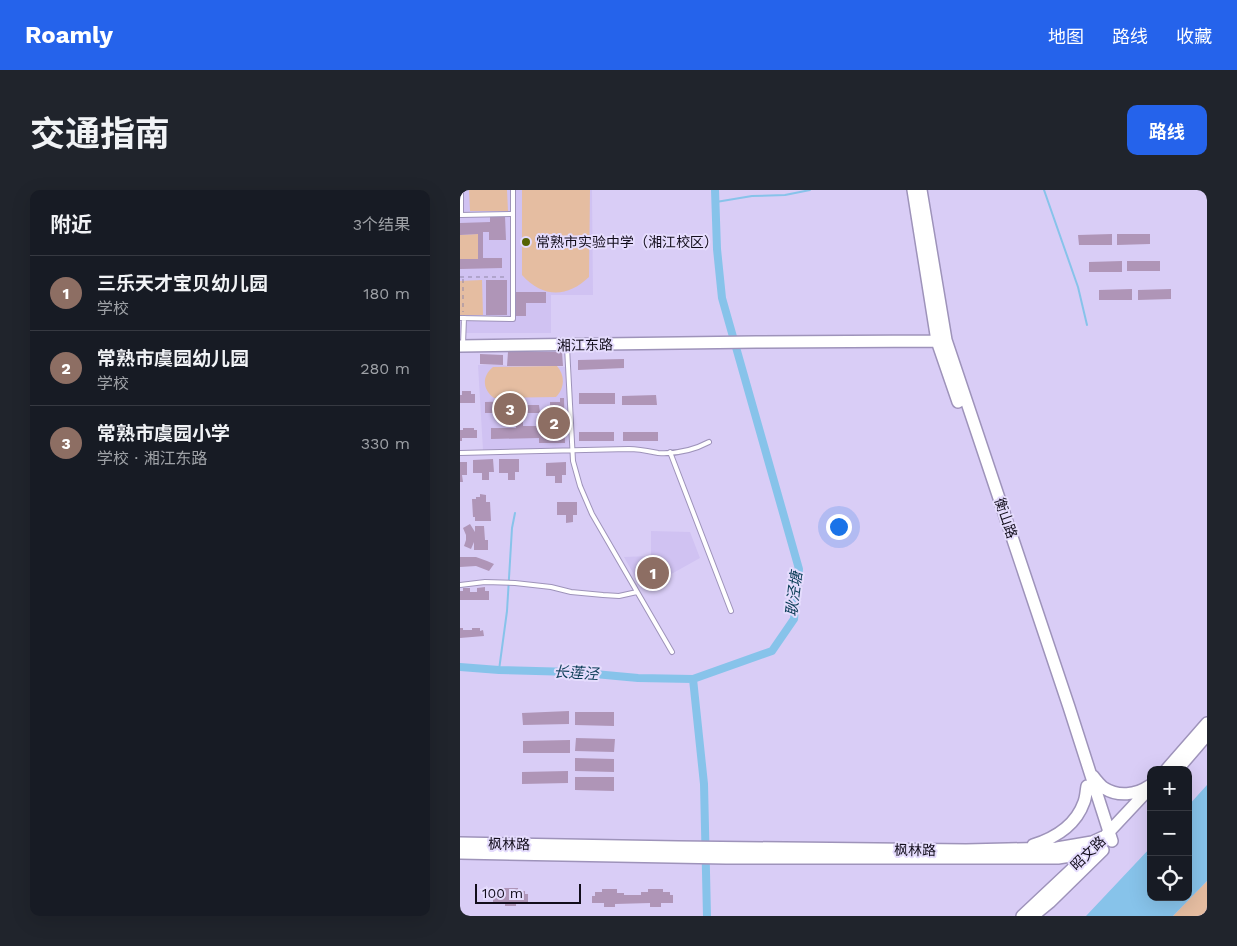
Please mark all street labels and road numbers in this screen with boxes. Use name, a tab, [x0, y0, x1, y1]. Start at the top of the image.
street label: 湘江东路	[557, 337, 613, 353]
street label: 衡山路	[992, 496, 1020, 540]
street label: 昭文路	[1067, 833, 1109, 873]
street label: 枫林路	[488, 836, 530, 852]
street label: 枫林路	[894, 842, 936, 858]

